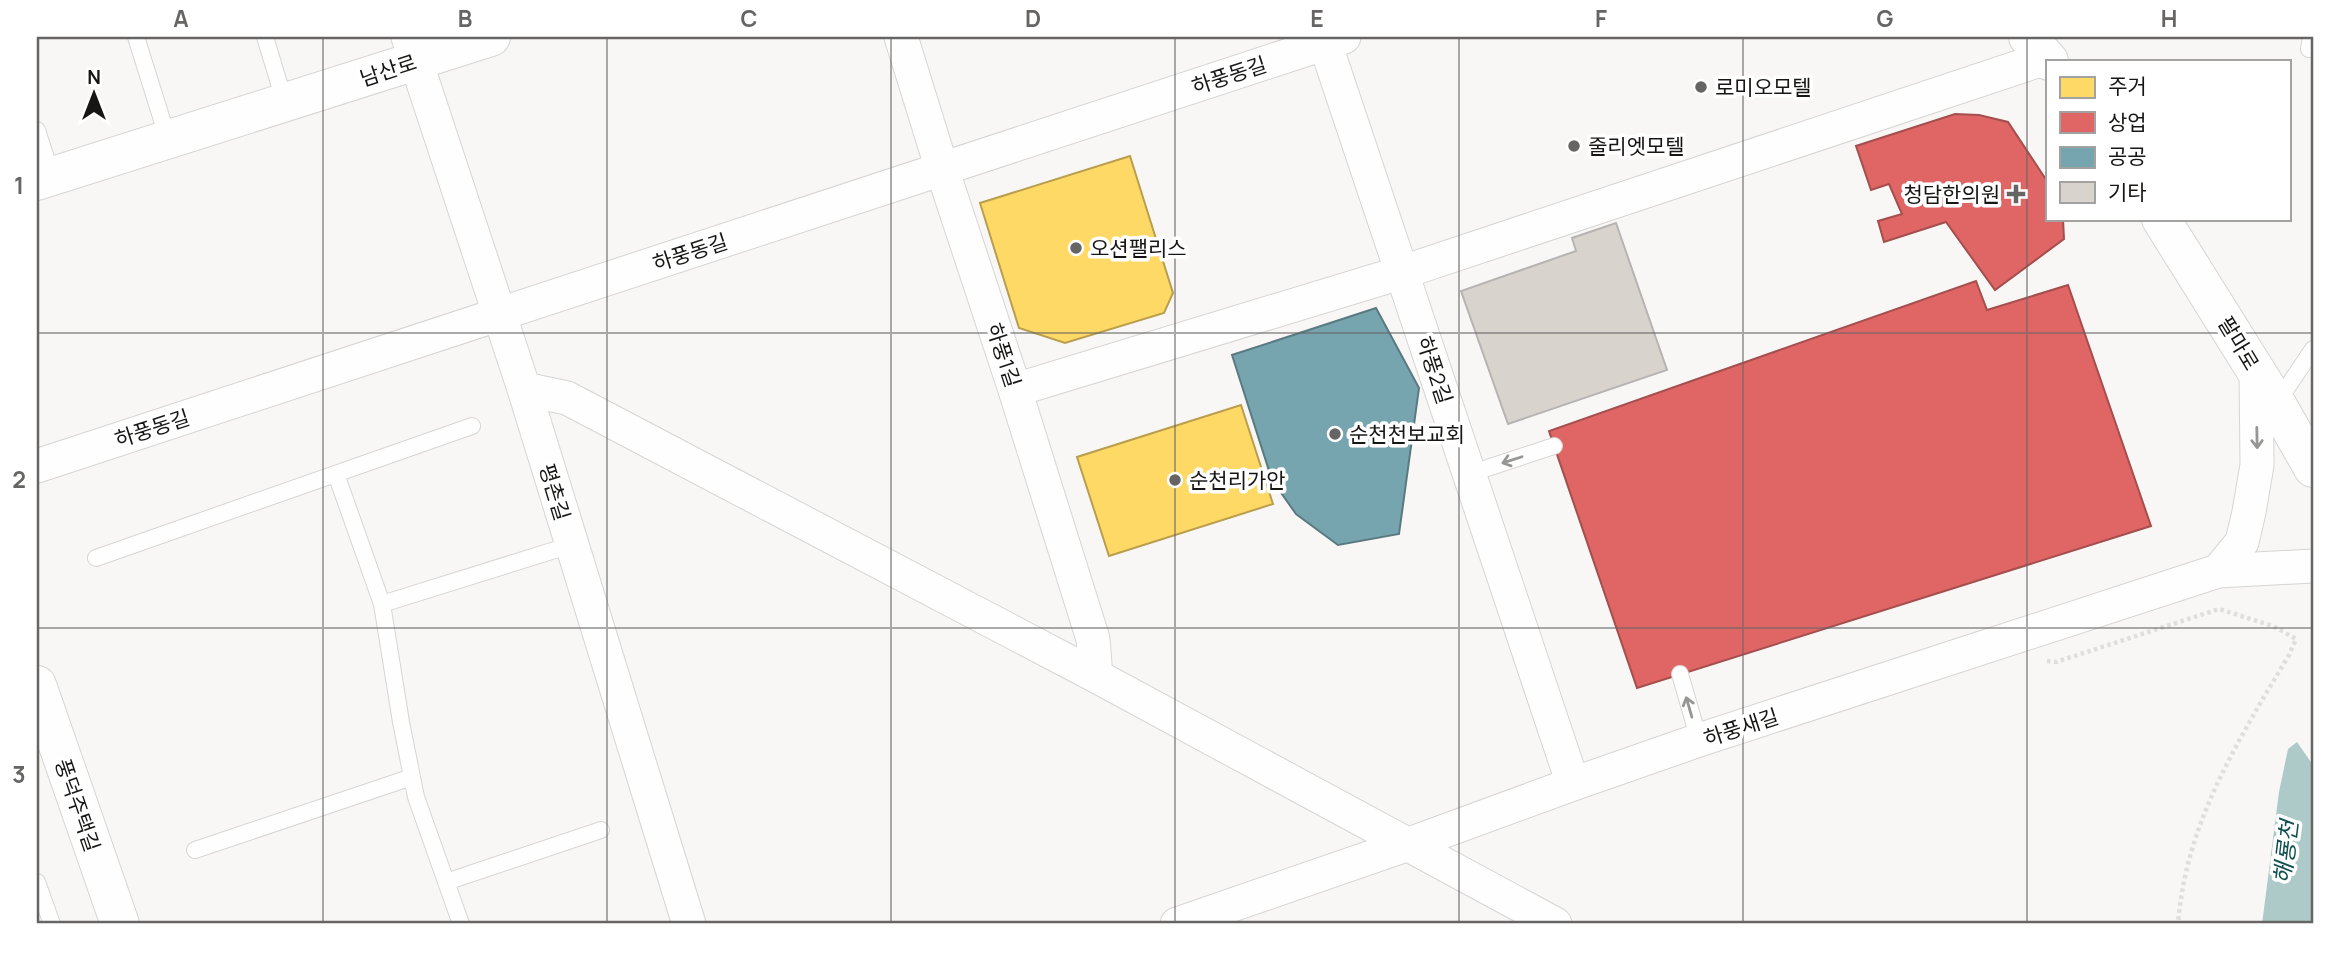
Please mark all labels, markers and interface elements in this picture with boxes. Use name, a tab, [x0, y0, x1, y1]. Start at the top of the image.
text: A	[173, 2, 189, 34]
text: B	[458, 2, 472, 34]
text: C	[741, 2, 758, 34]
text: D	[1025, 2, 1041, 34]
text: E	[1310, 2, 1324, 34]
text: F	[1595, 2, 1607, 34]
text: G	[1877, 2, 1894, 34]
text: H	[2161, 2, 2177, 34]
street label: 남산로	[356, 48, 420, 92]
street label: 하풍동길	[1188, 50, 1270, 100]
north arrow	[60, 60, 130, 130]
legend	[2046, 60, 2290, 220]
text: N	[87, 64, 101, 90]
text: 주거	[2108, 72, 2147, 100]
place label: 로미오모텔	[1715, 73, 1812, 101]
marker: 로미오모텔	[1693, 79, 1709, 95]
text: 상업	[2108, 108, 2147, 136]
place label: 줄리엣모텔	[1588, 132, 1685, 160]
marker: 줄리엣모텔	[1566, 138, 1582, 154]
text: 공공	[2108, 142, 2147, 170]
text: 1	[14, 169, 24, 201]
text: 기타	[2108, 178, 2147, 206]
place label: 청담한의원	[1903, 180, 2000, 208]
marker: 청담한의원	[2006, 184, 2026, 204]
street label: 하풍동길	[649, 227, 731, 277]
place label: 오션팰리스	[1090, 234, 1187, 262]
marker: 오션팰리스	[1068, 240, 1084, 256]
street label: 팔마로	[2212, 311, 2266, 375]
street label: 하풍1길	[980, 319, 1028, 391]
street label: 하풍2길	[1411, 332, 1459, 408]
street label: 하풍동길	[111, 403, 193, 453]
place label: 순천천보교회	[1349, 420, 1465, 448]
marker: 순천천보교회	[1327, 426, 1343, 442]
one-way arrow	[2250, 427, 2264, 450]
one-way arrow	[1501, 455, 1523, 467]
street label: 평촌길	[533, 460, 577, 524]
text: 2	[12, 463, 26, 495]
place label: 순천리가안	[1189, 466, 1286, 494]
marker: 순천리가안	[1167, 472, 1183, 488]
one-way arrow	[1682, 697, 1695, 719]
street label: 하풍새길	[1700, 702, 1782, 752]
street label: 풍덕주택길	[49, 755, 107, 855]
text: 3	[12, 758, 26, 790]
water label: 해룡천	[2265, 816, 2305, 885]

